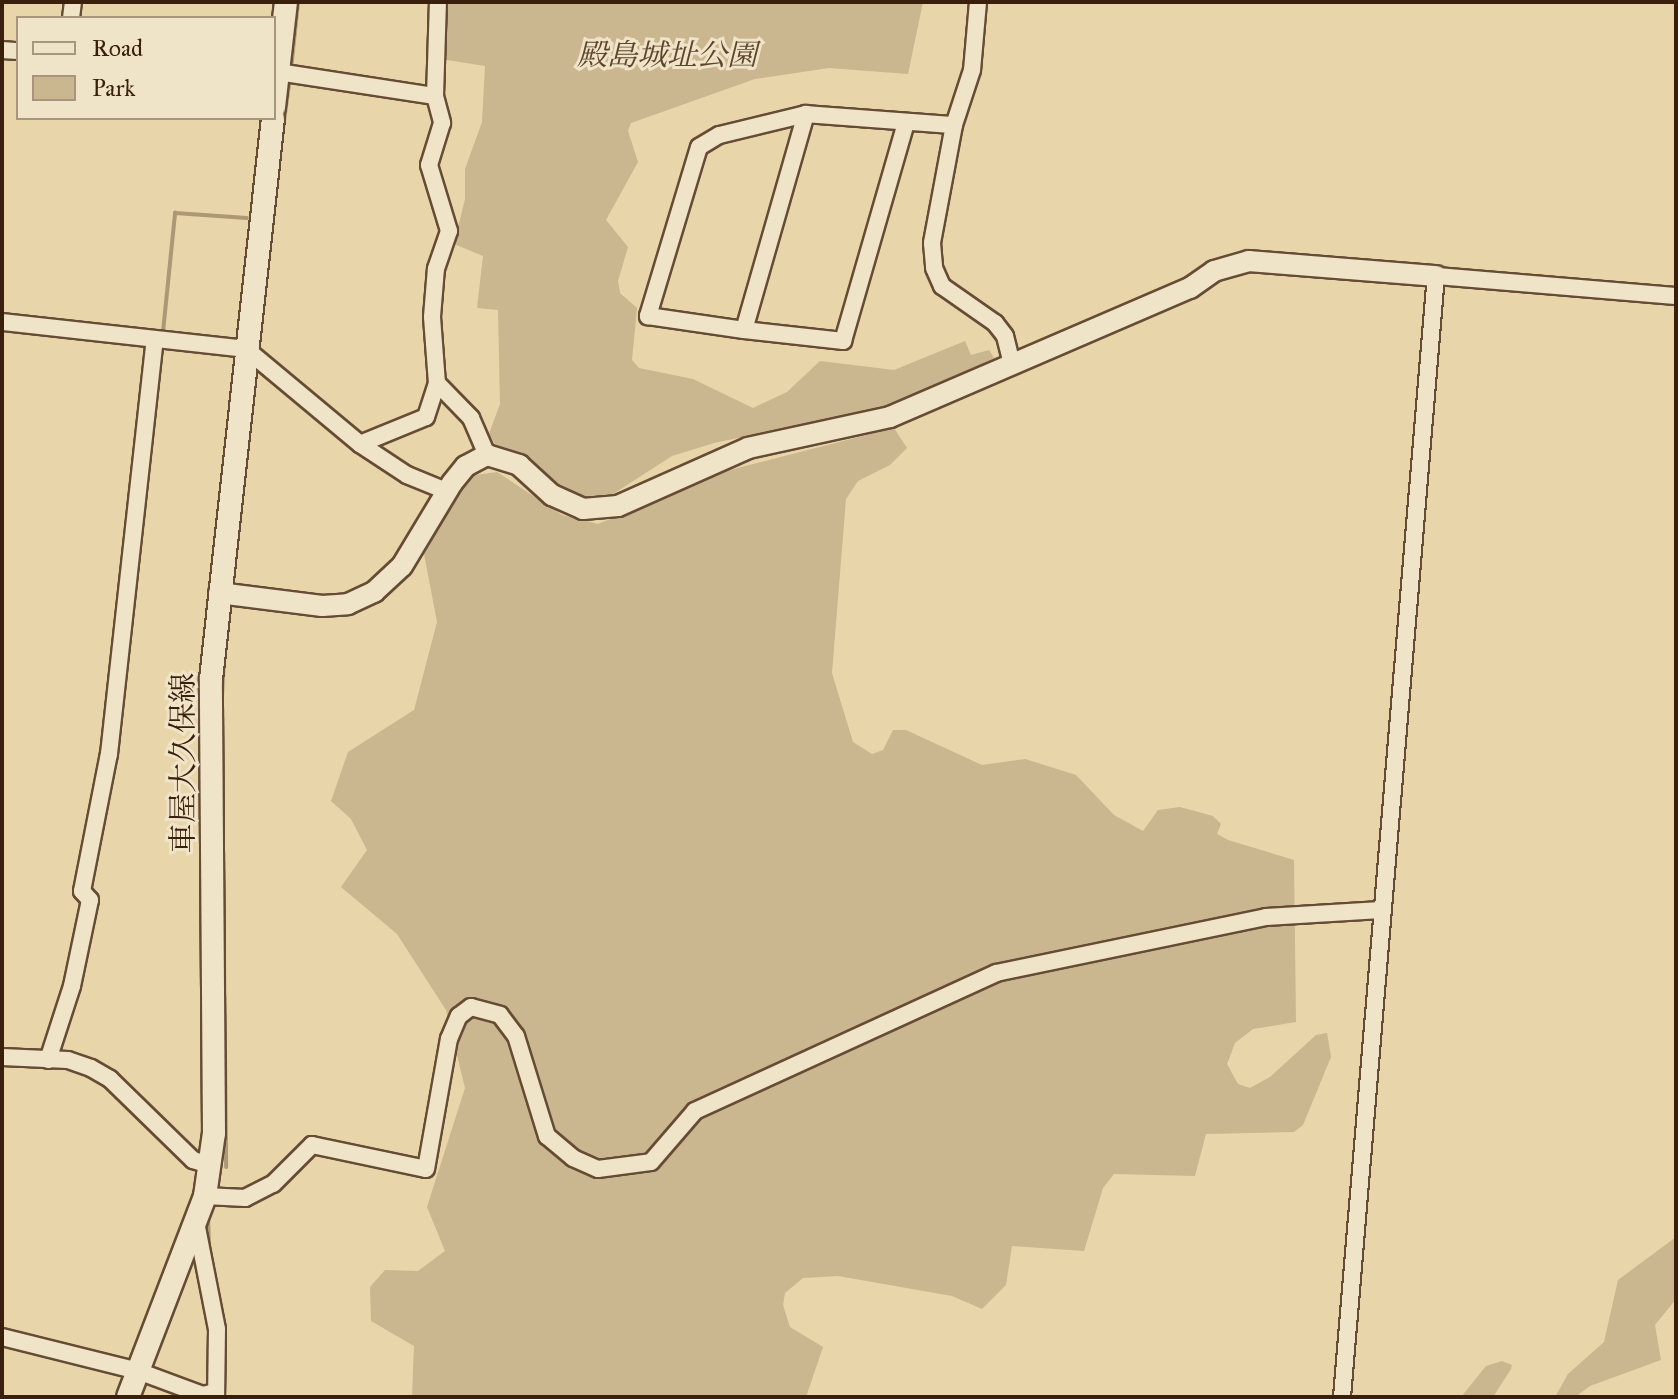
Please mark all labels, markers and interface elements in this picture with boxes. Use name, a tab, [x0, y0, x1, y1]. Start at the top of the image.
legend	[16, 16, 276, 120]
text: Road	[92, 33, 143, 63]
park label: 殿島城址公園	[577, 37, 757, 73]
text: Park	[92, 73, 135, 103]
street label: 車屋大久保線	[165, 673, 201, 853]

